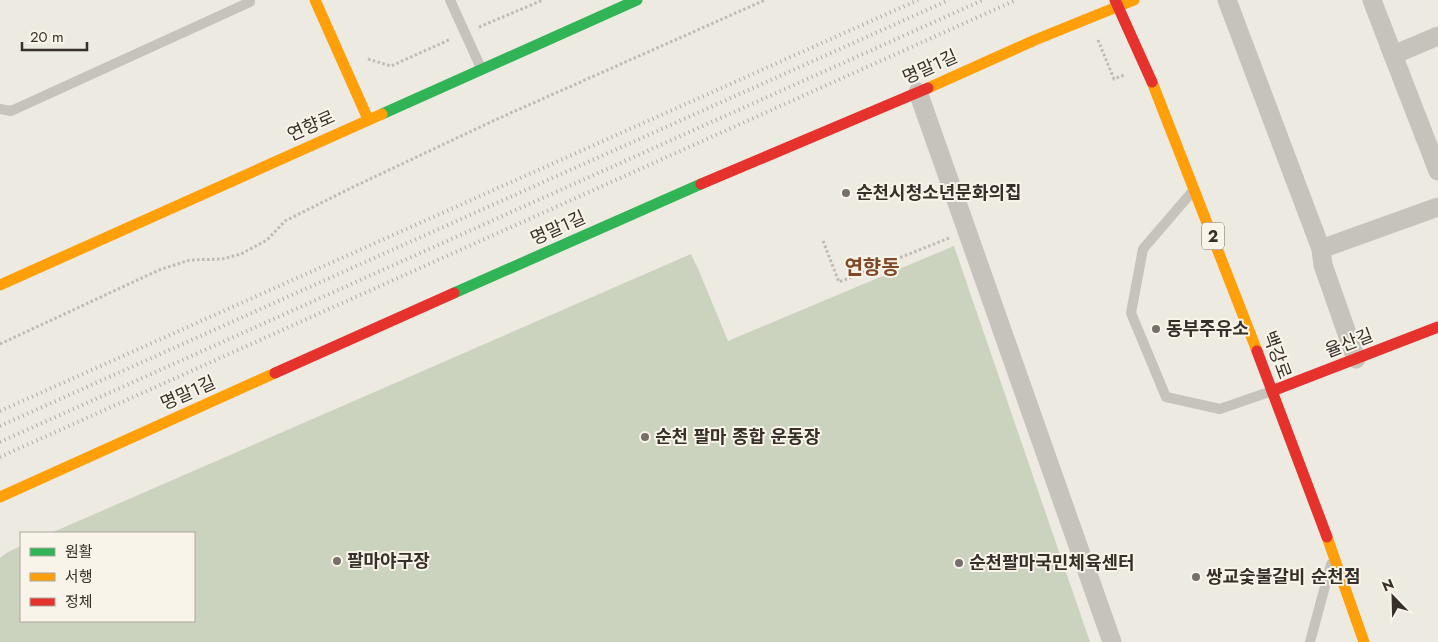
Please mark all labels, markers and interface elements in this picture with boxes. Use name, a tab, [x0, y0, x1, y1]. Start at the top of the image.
scale bar	[22, 20, 88, 52]
text: 20 m	[30, 26, 64, 48]
street label: 명말1길	[898, 43, 962, 91]
street label: 연향로	[283, 104, 339, 148]
place label: 순천시청소년문화의집	[856, 180, 1022, 206]
marker: 순천시청소년문화의집	[840, 187, 852, 199]
street label: 명말1길	[526, 204, 590, 252]
road number: 2	[1202, 222, 1224, 250]
district label: 연향동	[844, 253, 900, 282]
place label: 동부주유소	[1166, 316, 1249, 342]
street label: 율산길	[1321, 322, 1377, 364]
marker: 동부주유소	[1150, 323, 1162, 335]
street label: 백강로	[1256, 327, 1298, 383]
street label: 명말1길	[156, 369, 220, 417]
place label: 순천 팔마 종합 운동장	[655, 424, 821, 450]
marker: 순천 팔마 종합 운동장	[639, 431, 651, 443]
legend	[20, 532, 195, 622]
text: 원활	[65, 541, 93, 563]
place label: 팔마야구장	[347, 548, 430, 574]
place label: 순천팔마국민체육센터	[969, 550, 1135, 576]
marker: 팔마야구장	[331, 555, 343, 567]
marker: 순천팔마국민체육센터	[953, 557, 965, 569]
place label: 쌍교숯불갈비 순천점	[1206, 564, 1360, 590]
text: 서행	[65, 566, 93, 588]
marker: 쌍교숯불갈비 순천점	[1190, 571, 1202, 583]
north arrow	[1368, 572, 1418, 622]
text: N	[1379, 574, 1397, 596]
text: 정체	[65, 591, 93, 613]

